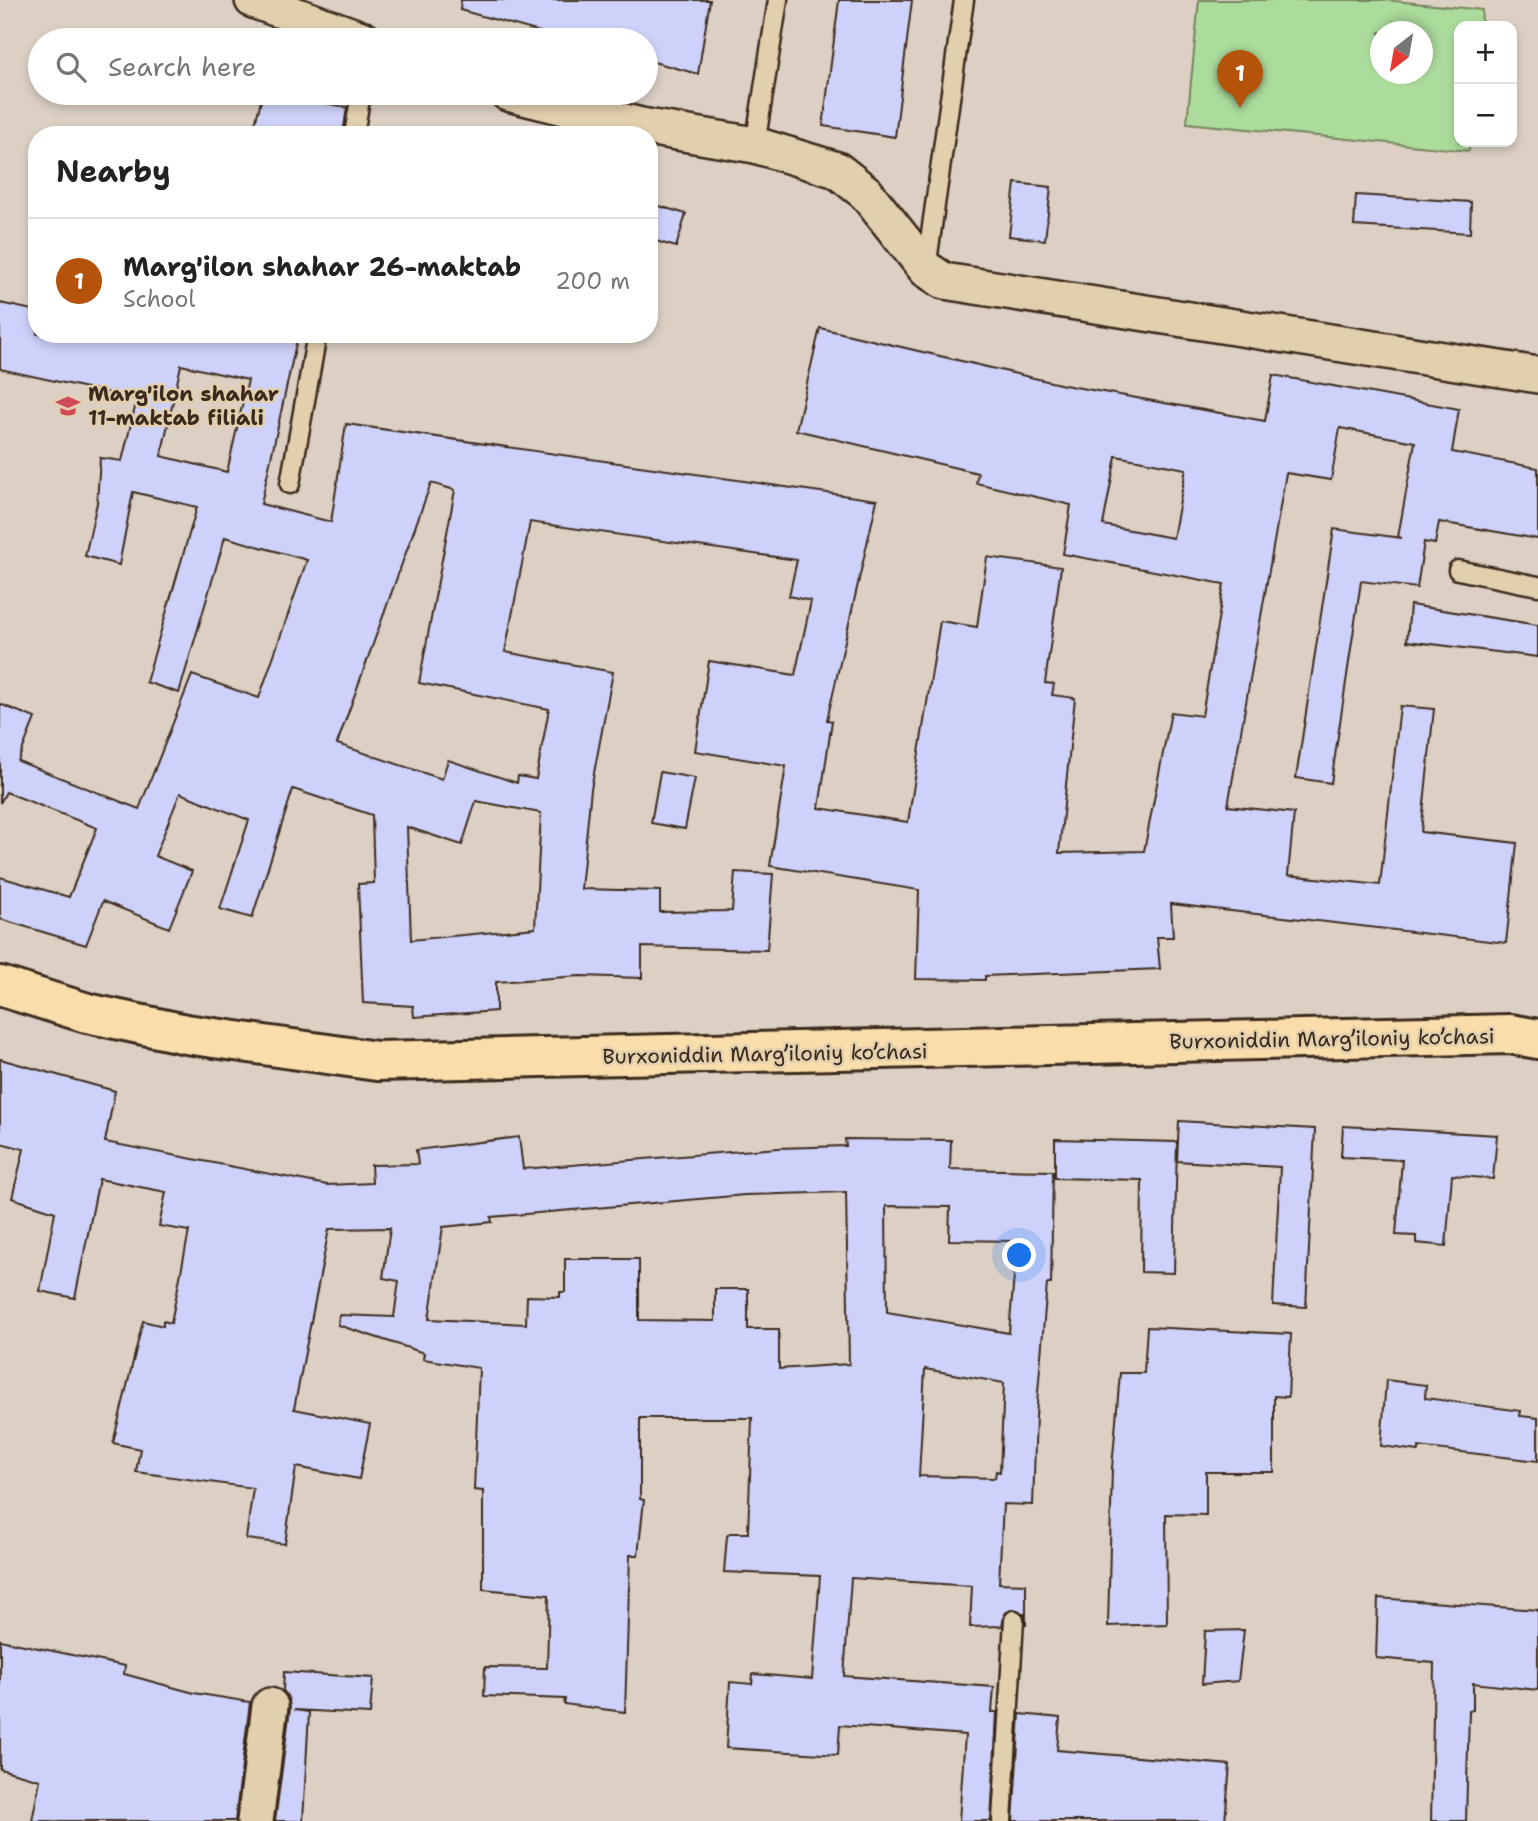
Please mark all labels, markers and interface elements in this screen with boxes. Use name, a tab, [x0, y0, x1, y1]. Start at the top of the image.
north arrow	[1370, 21, 1433, 84]
map controls	[1454, 21, 1517, 147]
button: +	[1454, 21, 1517, 84]
search box	[28, 28, 658, 105]
icon: search	[52, 48, 90, 86]
text: Search here	[108, 49, 257, 84]
pin: 1	[1217, 50, 1263, 108]
button: −	[1454, 84, 1517, 147]
text: Nearby	[56, 151, 171, 192]
text: Marg'ilon shahar 26-maktab	[123, 249, 521, 284]
text: 1	[74, 266, 84, 296]
text: 200 m	[555, 266, 630, 296]
text: School	[123, 284, 195, 314]
place label: Marg'ilon shahar 11-maktab filiali	[88, 380, 279, 432]
school or university icon: Marg'ilon shahar 11-maktab filiali	[54, 392, 82, 420]
street label: Burxoniddin Marg’iloniy ko’chasi	[1169, 1022, 1495, 1056]
street label: Burxoniddin Marg’iloniy ko’chasi	[602, 1037, 928, 1071]
your location	[1002, 1238, 1036, 1272]

